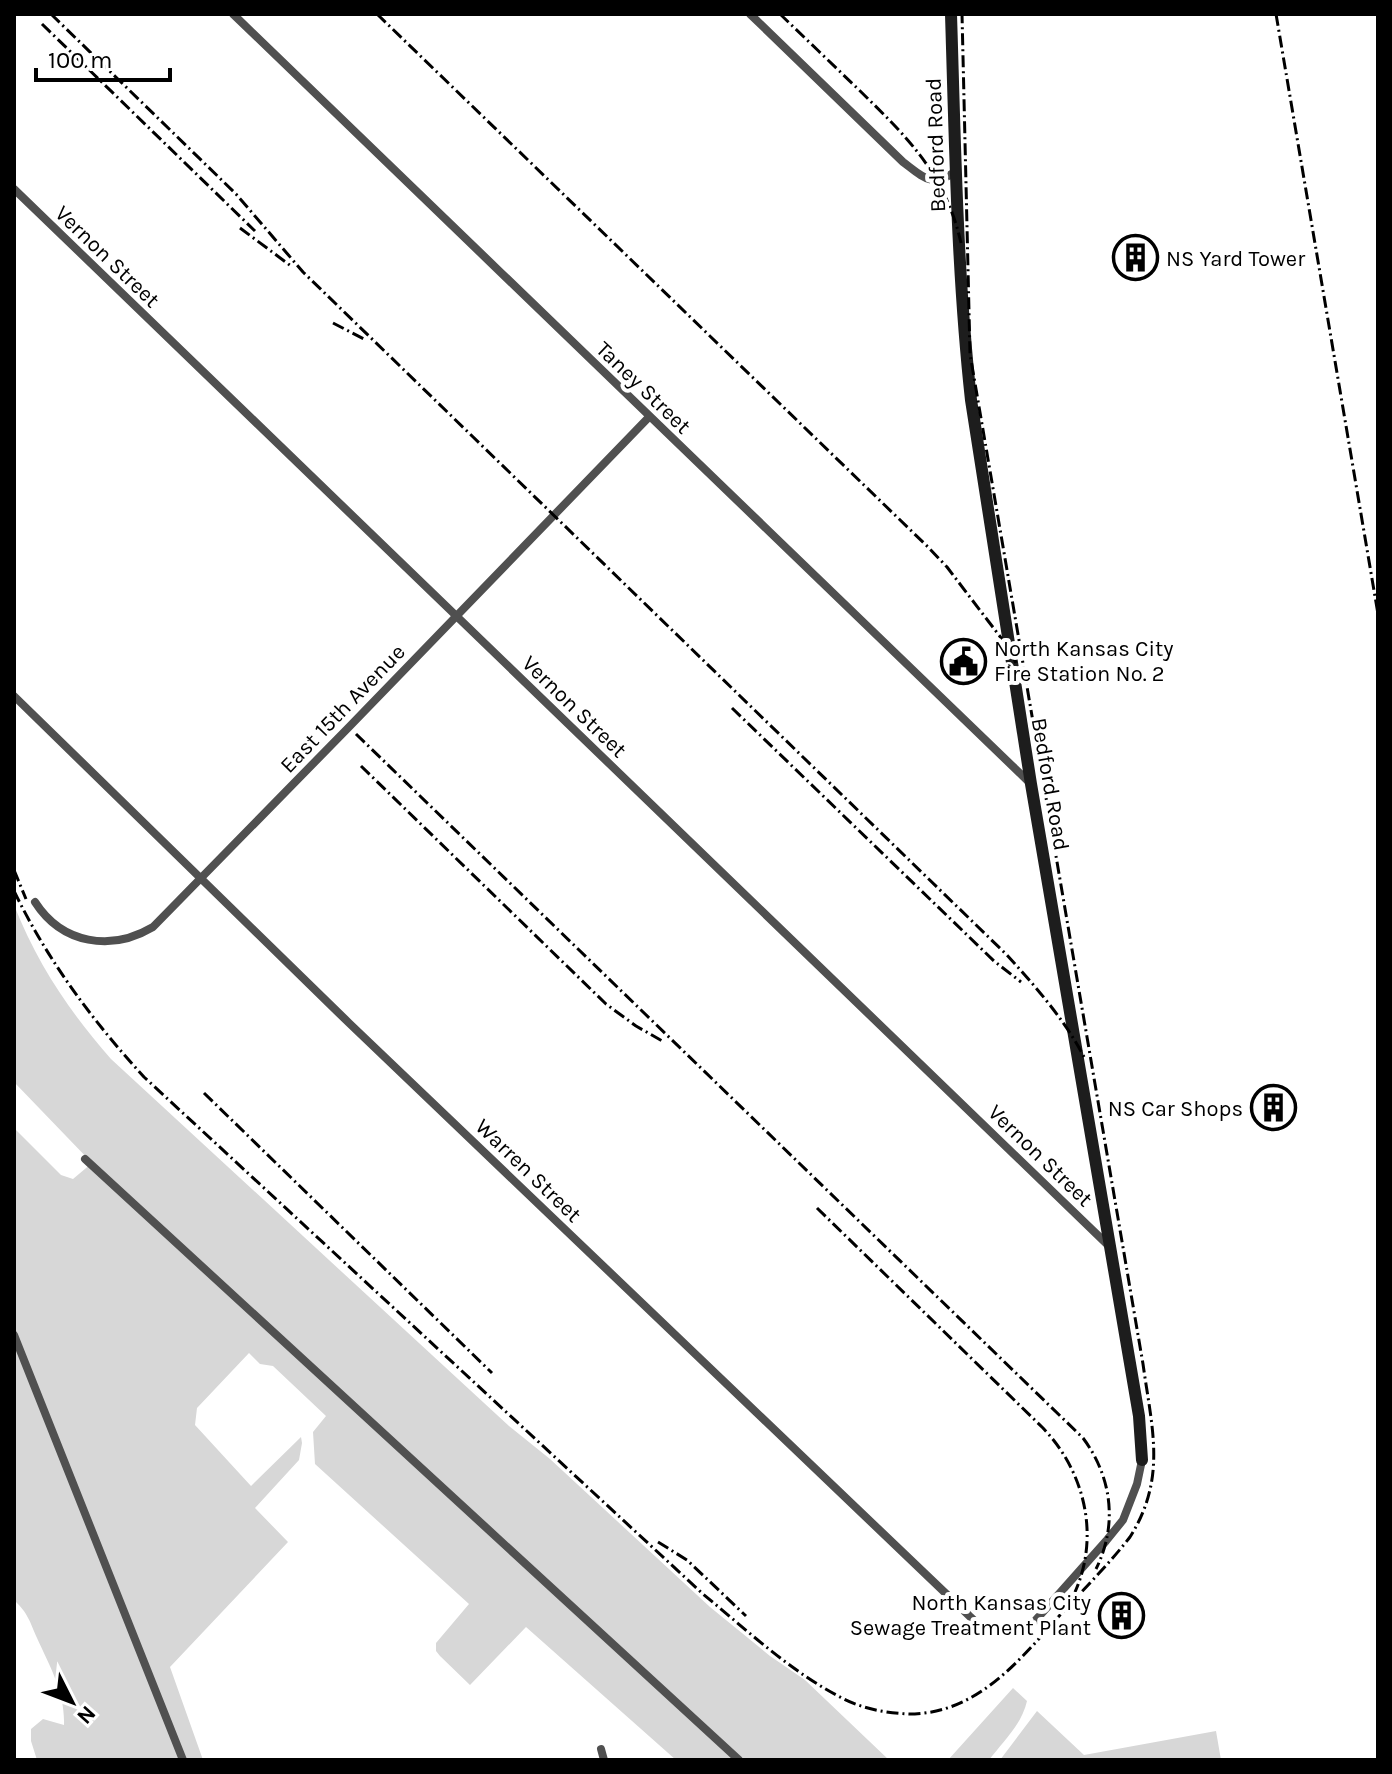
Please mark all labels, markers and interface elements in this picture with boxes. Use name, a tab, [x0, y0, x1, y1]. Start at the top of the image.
scale bar	[36, 32, 170, 82]
text: 100 m	[48, 46, 113, 74]
street label: Bedford Road	[921, 77, 951, 213]
street label: Vernon Street	[50, 200, 165, 313]
building icon: NS Yard Tower	[1111, 234, 1159, 282]
place label: NS Yard Tower	[1166, 246, 1305, 272]
street label: Taney Street	[591, 336, 696, 439]
place label: North Kansas City Fire Station No. 2	[994, 636, 1174, 687]
public building icon: North Kansas City Fire Station No. 2	[939, 637, 987, 685]
street label: East 15th Avenue	[275, 639, 411, 778]
street label: Vernon Street	[517, 650, 632, 763]
street label: Bedford Road	[1026, 716, 1074, 853]
building icon: NS Car Shops	[1250, 1084, 1298, 1132]
place label: NS Car Shops	[1108, 1096, 1243, 1122]
street label: Vernon Street	[983, 1099, 1098, 1212]
street label: Warren Street	[470, 1114, 587, 1228]
place label: North Kansas City Sewage Treatment Plant	[850, 1590, 1091, 1641]
building icon: North Kansas City Sewage Treatment Plant	[1098, 1591, 1146, 1639]
north arrow	[32, 1662, 112, 1742]
text: N	[71, 1700, 101, 1729]

